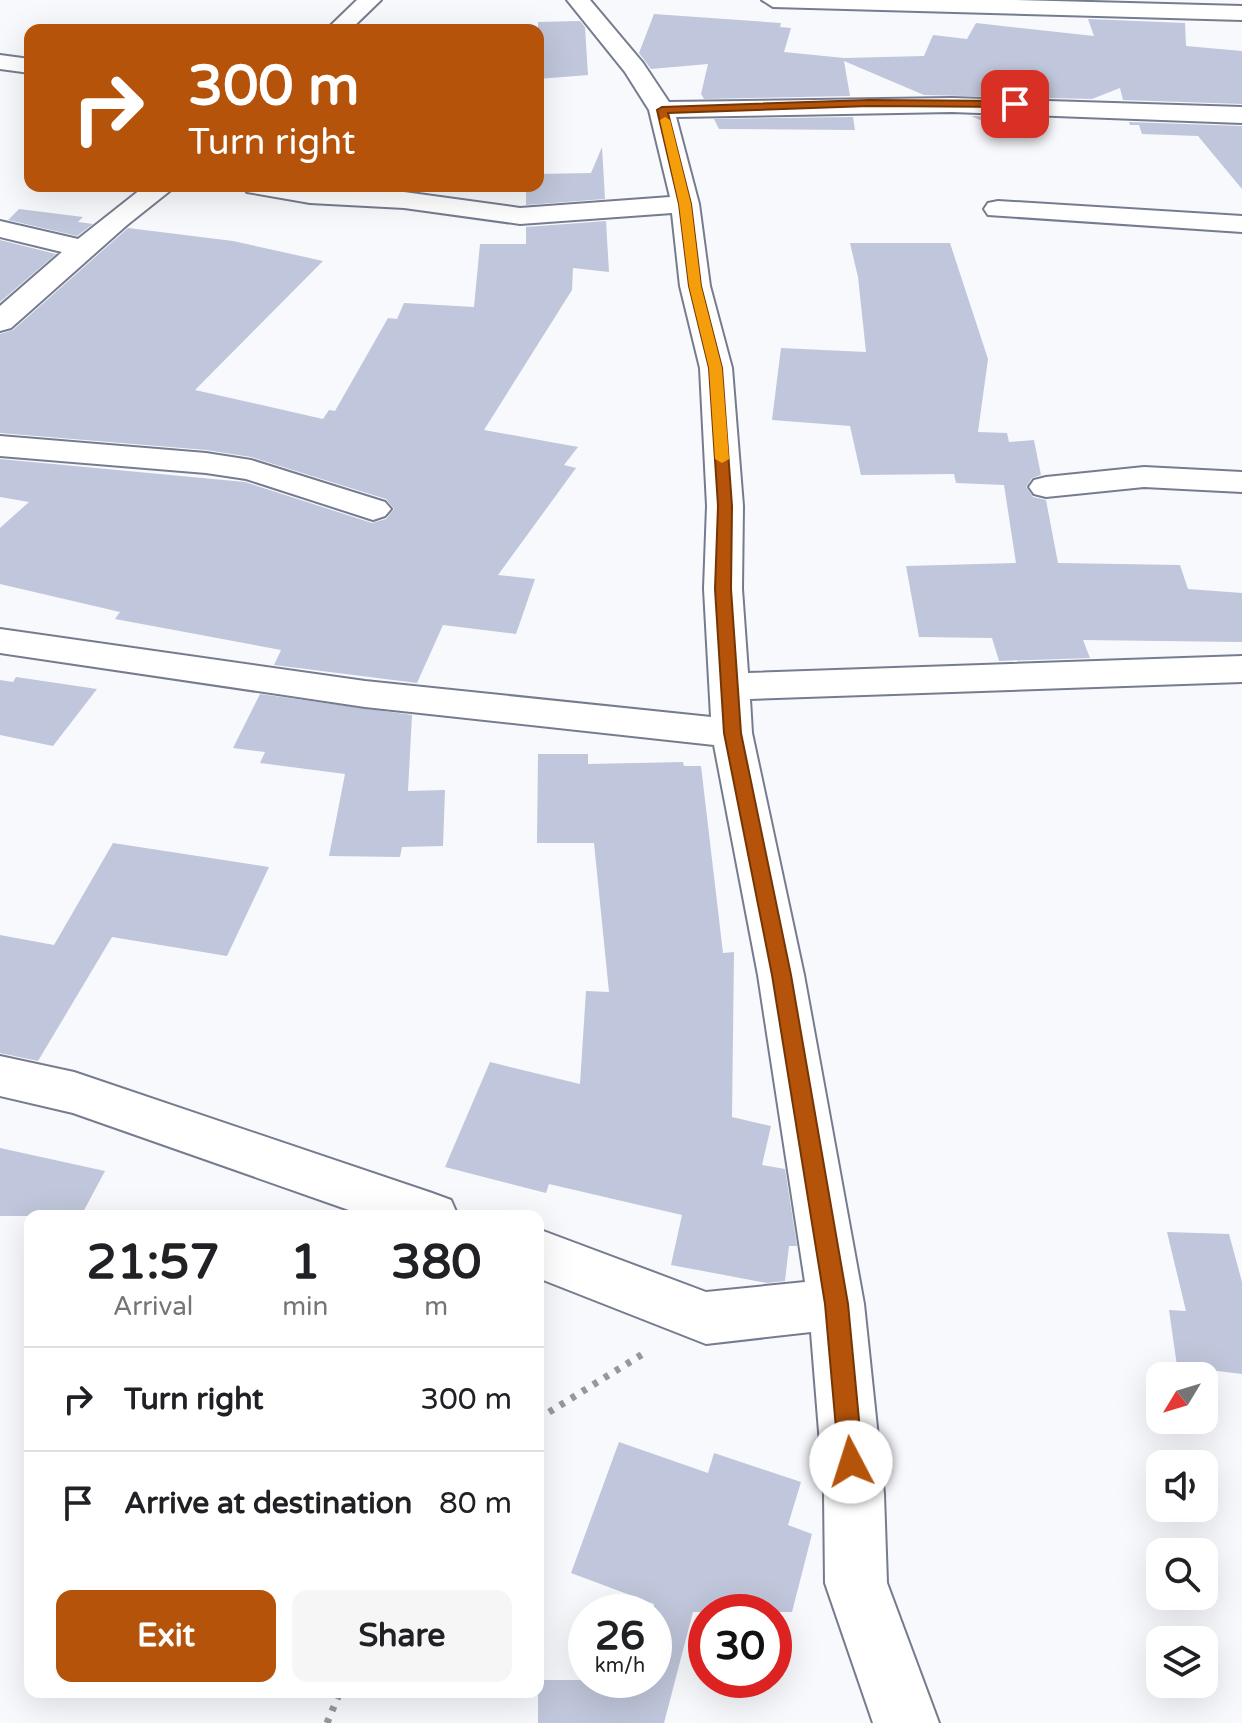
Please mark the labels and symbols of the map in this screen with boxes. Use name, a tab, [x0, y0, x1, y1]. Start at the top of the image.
pin	[981, 70, 1049, 138]
north arrow	[1146, 1362, 1218, 1434]
position arrow	[809, 1420, 893, 1504]
speed limit sign: 30	[688, 1594, 792, 1698]

